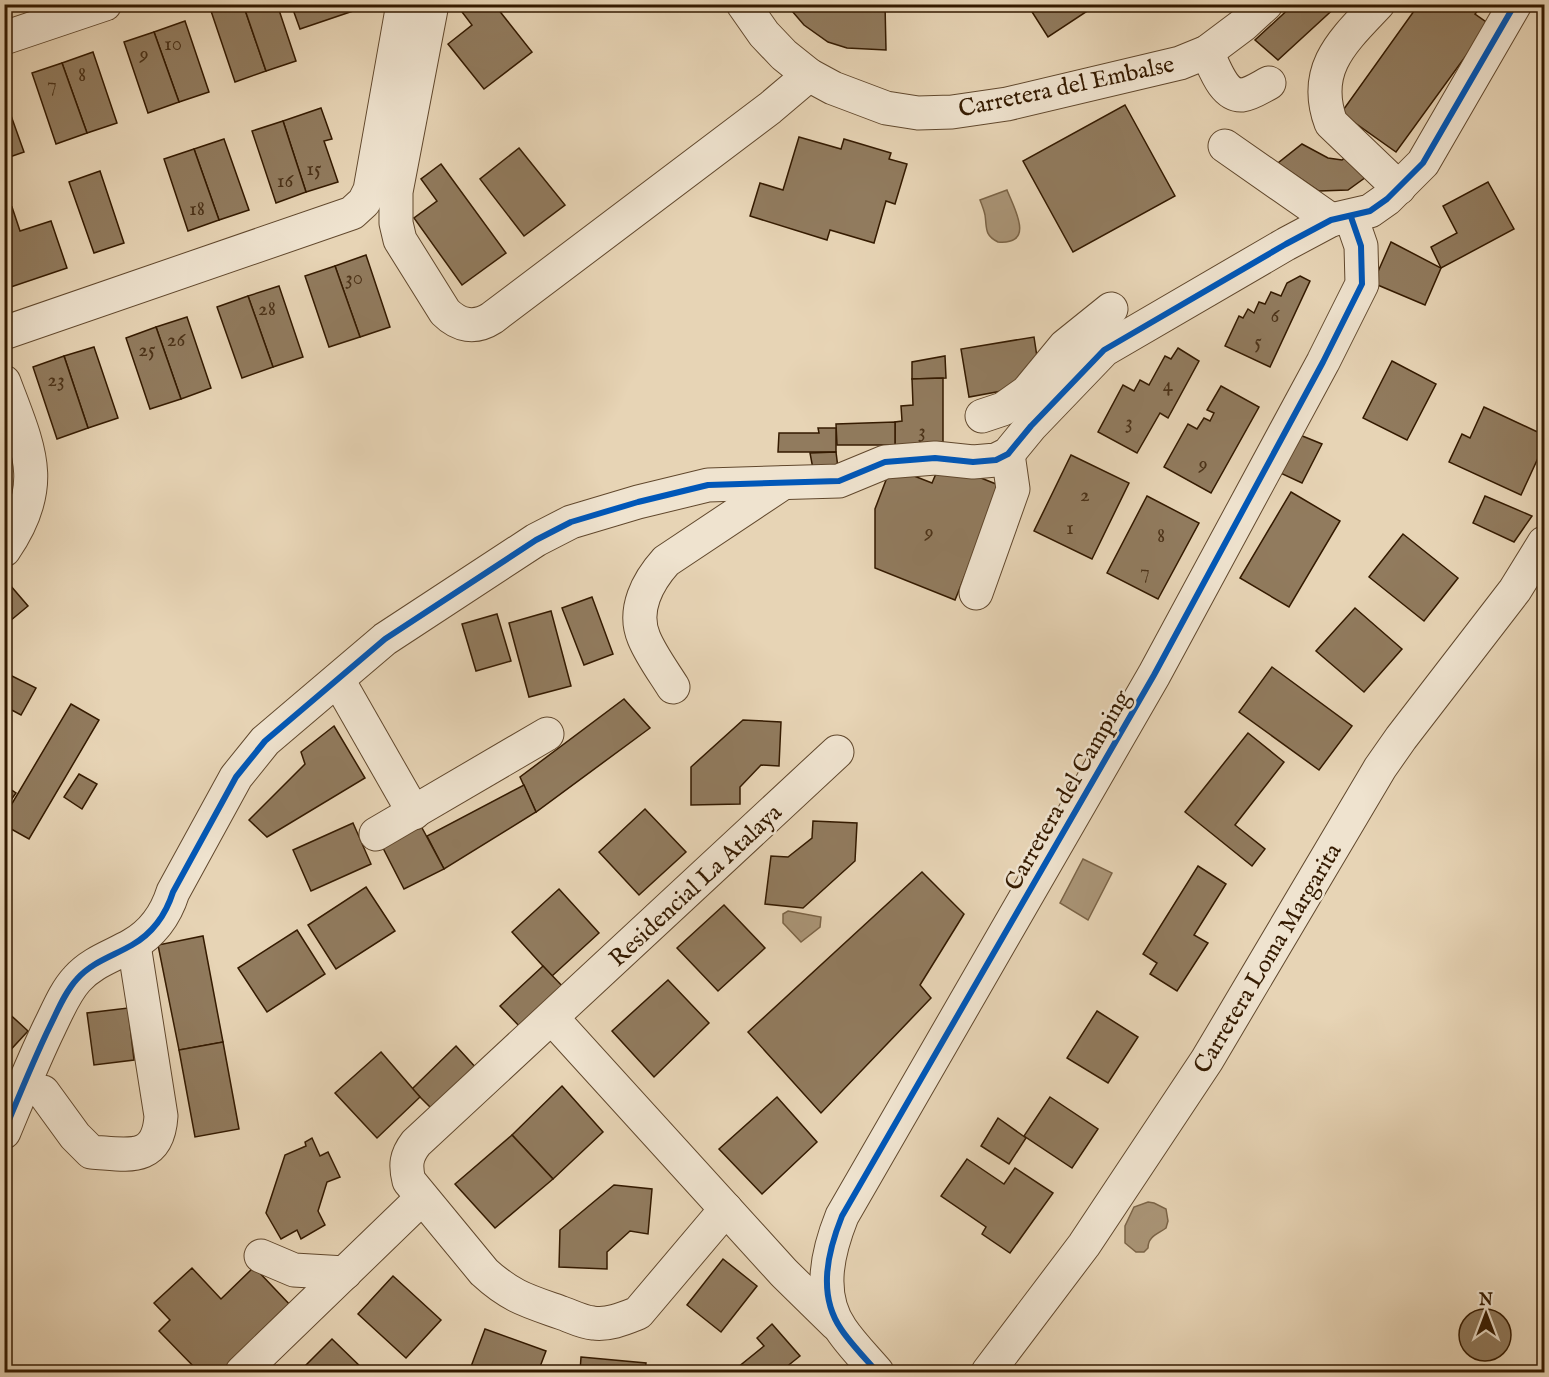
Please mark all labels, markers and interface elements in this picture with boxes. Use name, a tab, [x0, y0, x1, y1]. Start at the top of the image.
house number: 10	[164, 31, 182, 58]
house number: 9	[138, 41, 149, 68]
street label: Carretera del Embalse	[956, 49, 1177, 125]
house number: 8	[78, 62, 86, 89]
house number: 7	[47, 72, 57, 99]
house number: 15	[306, 156, 322, 183]
house number: 16	[277, 168, 294, 195]
house number: 18	[189, 196, 205, 223]
house number: 30	[345, 265, 363, 292]
house number: 28	[258, 296, 276, 323]
house number: 6	[1271, 303, 1281, 330]
house number: 26	[167, 327, 186, 354]
house number: 5	[1254, 329, 1262, 356]
house number: 25	[138, 337, 156, 364]
house number: 23	[47, 367, 65, 394]
house number: 4	[1163, 372, 1174, 399]
house number: 3	[1125, 409, 1133, 436]
house number: 3	[918, 418, 926, 445]
house number: 9	[1197, 451, 1208, 478]
house number: 2	[1080, 482, 1090, 509]
house number: 1	[1066, 515, 1074, 542]
house number: 9	[923, 519, 934, 546]
house number: 8	[1157, 523, 1165, 550]
house number: 7	[1140, 559, 1150, 586]
street label: Carretera del Camping	[998, 684, 1139, 897]
street label: Residencial La Atalaya	[603, 797, 790, 974]
street label: Carretera Loma Margarita	[1187, 837, 1350, 1080]
north arrow	[1456, 1284, 1516, 1344]
text: N	[1478, 1291, 1493, 1311]

